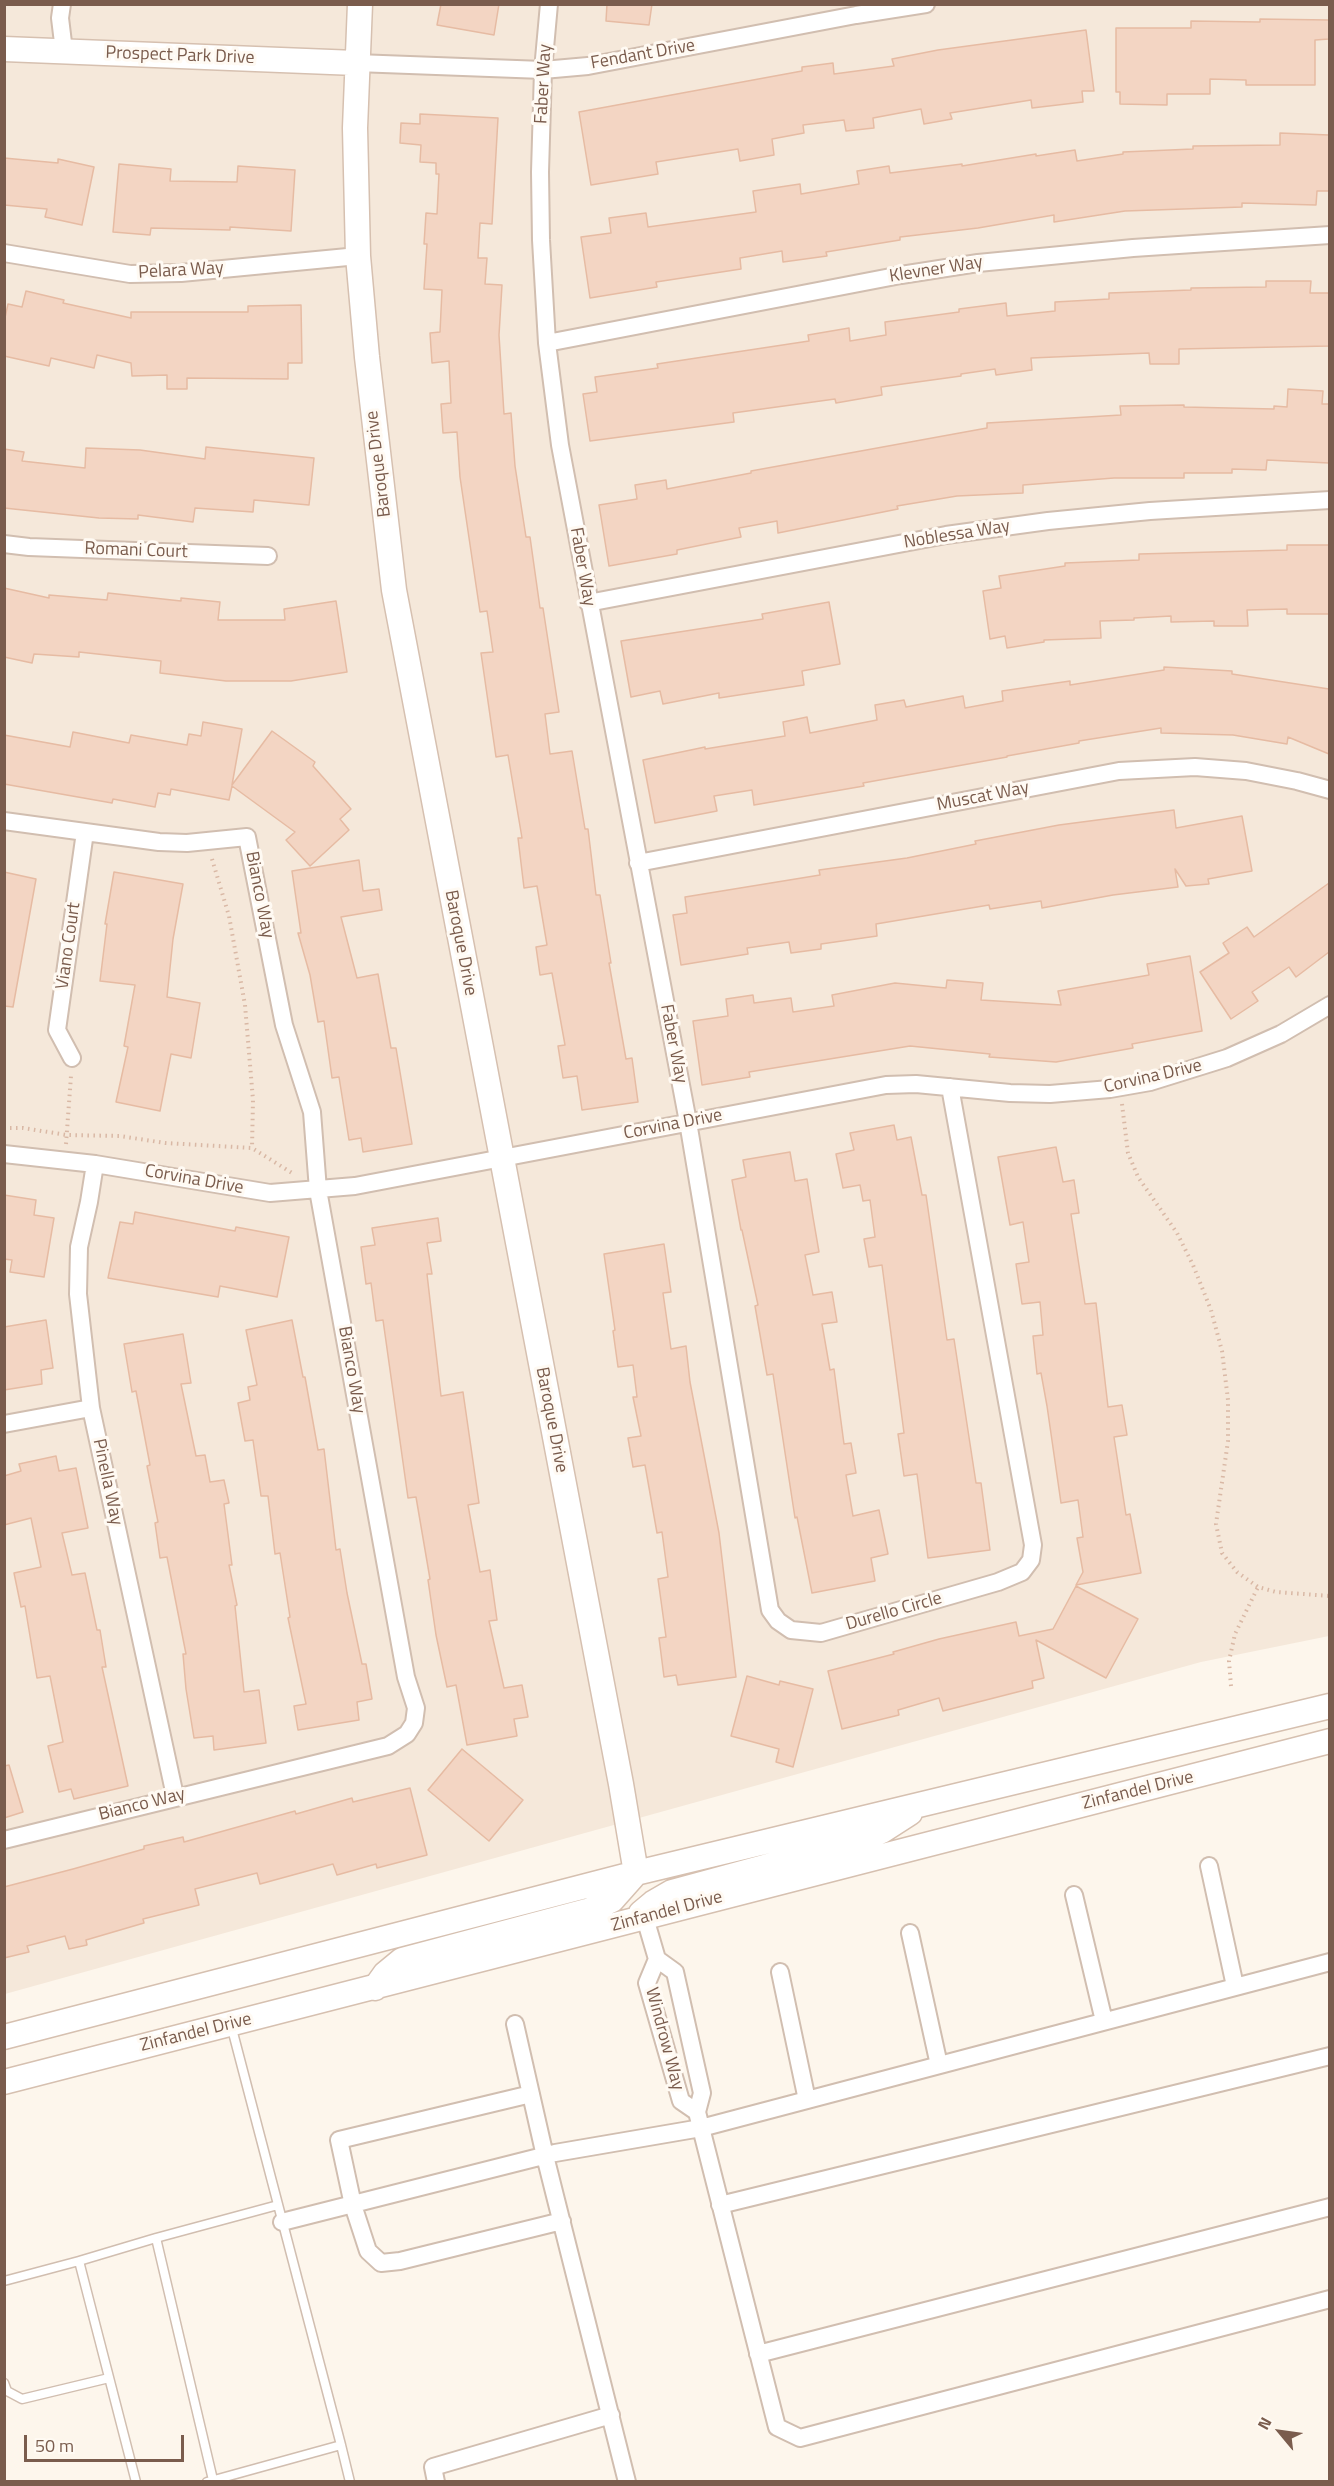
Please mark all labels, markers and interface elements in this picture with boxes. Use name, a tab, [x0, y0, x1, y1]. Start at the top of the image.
street label: Fendant Drive	[589, 35, 697, 75]
street label: Prospect Park Drive	[105, 43, 255, 69]
street label: Faber Way	[531, 44, 557, 124]
street label: Klevner Way	[888, 252, 984, 288]
street label: Pelara Way	[138, 258, 224, 284]
street label: Baroque Drive	[362, 410, 396, 518]
street label: Noblessa Way	[902, 516, 1012, 554]
street label: Faber Way	[564, 526, 600, 608]
street label: Romani Court	[84, 538, 188, 564]
street label: Muscat Way	[935, 777, 1031, 817]
street label: Bianco Way	[240, 850, 278, 940]
street label: Baroque Drive	[439, 888, 481, 998]
street label: Viano Court	[52, 901, 86, 991]
street label: Faber Way	[655, 1003, 691, 1085]
street label: Corvina Drive	[1102, 1055, 1204, 1099]
street label: Corvina Drive	[622, 1105, 724, 1145]
street label: Corvina Drive	[143, 1161, 245, 1199]
street label: Bianco Way	[333, 1325, 369, 1415]
street label: Baroque Drive	[530, 1365, 572, 1475]
street label: Pinella Way	[87, 1437, 127, 1527]
street label: Durello Circle	[843, 1588, 945, 1636]
street label: Zinfandel Drive	[1080, 1767, 1196, 1815]
street label: Bianco Way	[97, 1784, 187, 1826]
street label: Zinfandel Drive	[609, 1887, 725, 1937]
street label: Windrow Way	[640, 1985, 688, 2093]
street label: Zinfandel Drive	[138, 2009, 254, 2057]
north arrow	[1250, 2402, 1310, 2462]
text: N	[1251, 2413, 1277, 2434]
scale bar	[27, 2423, 188, 2461]
text: 50 m	[35, 2432, 74, 2459]

